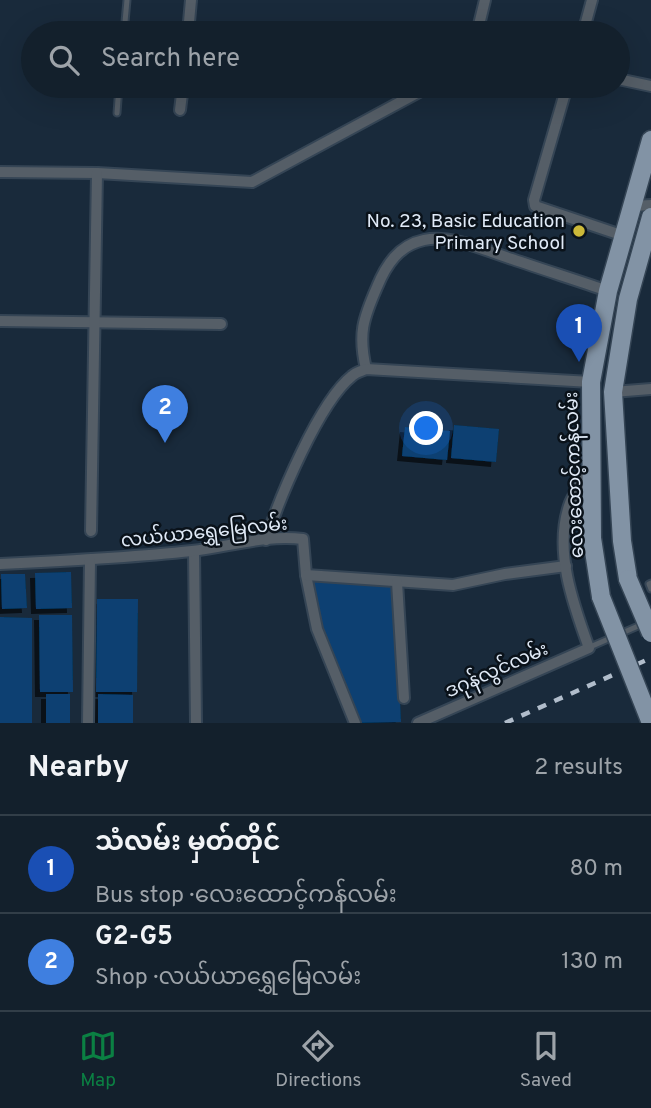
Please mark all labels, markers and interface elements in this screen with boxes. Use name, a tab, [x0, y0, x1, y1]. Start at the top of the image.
search box	[21, 21, 630, 98]
icon: search	[45, 41, 83, 79]
text: Search here	[101, 43, 240, 76]
place label: No. 23, Basic Education Primary School	[366, 210, 565, 256]
marker: No. 23, Basic Education Primary School	[571, 223, 587, 239]
pin: 1	[556, 304, 602, 362]
pin: 2	[142, 385, 188, 443]
street label: လေးထောင့်ကန်လမ်း	[556, 391, 592, 559]
your location	[409, 411, 443, 445]
street label: လယ်ယာရွှေမြေလမ်း	[119, 508, 289, 556]
street label: ဒဂုန်လွင်လမ်း	[440, 634, 553, 707]
text: Nearby	[28, 750, 129, 787]
text: 2 results	[534, 754, 623, 783]
text: သံလမ်း မှတ်တိုင်	[95, 827, 280, 860]
text: 1	[46, 855, 56, 884]
text: 80 m	[570, 855, 623, 884]
text: Bus stop · လေးထောင့်ကန်လမ်း	[95, 882, 397, 911]
text: G2-G5	[95, 921, 173, 954]
text: 2	[44, 948, 58, 977]
text: 130 m	[561, 948, 623, 977]
text: Shop · လယ်ယာရွှေမြေလမ်း	[95, 964, 361, 993]
tab: Map	[79, 1027, 117, 1093]
tab: Directions	[275, 1027, 362, 1093]
tab: Saved	[520, 1027, 572, 1093]

